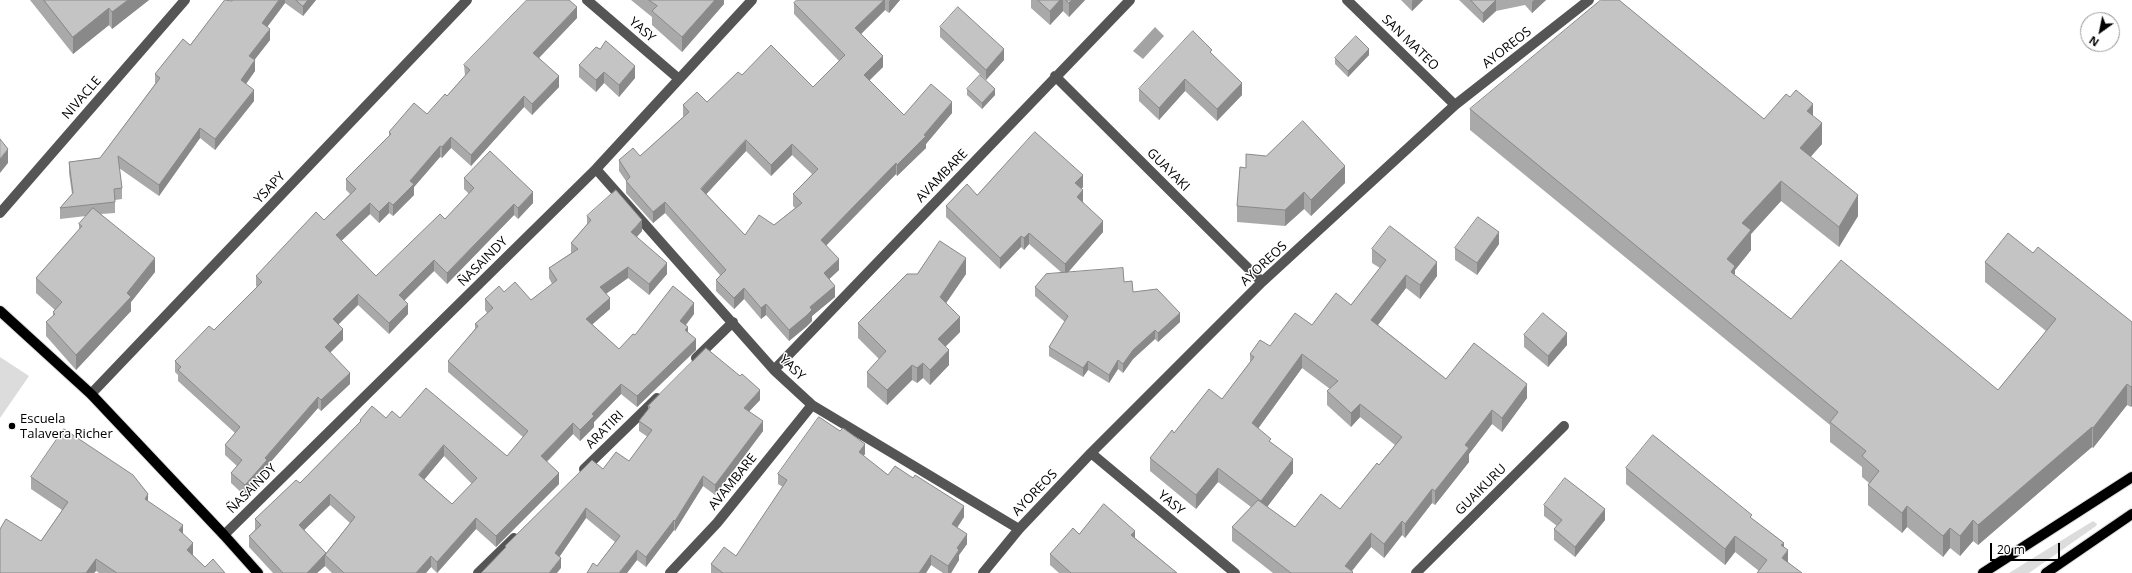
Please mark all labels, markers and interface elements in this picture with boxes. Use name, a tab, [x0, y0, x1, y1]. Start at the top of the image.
street label: SAN MATEO	[1378, 12, 1442, 74]
north arrow	[2080, 12, 2120, 52]
street label: YASY	[626, 14, 658, 46]
street label: AYOREOS	[1479, 24, 1535, 72]
text: N	[2086, 33, 2102, 50]
street label: NIVACLE	[59, 73, 105, 123]
street label: GUAYAKI	[1143, 145, 1193, 195]
street label: AVAMBARE	[913, 146, 971, 206]
street label: YSAPY	[251, 169, 289, 207]
street label: ÑASAINDY	[455, 234, 511, 290]
street label: AYOREOS	[1237, 238, 1291, 290]
street label: YASY	[776, 352, 808, 384]
street label: ARATIRI	[583, 408, 627, 452]
place label: Escuela Talavera Richer	[20, 411, 113, 442]
marker: Escuela Talavera Richer	[7, 421, 17, 431]
street label: AVAMBARE	[706, 451, 760, 513]
street label: ÑASAINDY	[224, 461, 280, 517]
street label: GUAIKURU	[1452, 461, 1510, 519]
street label: AYOREOS	[1009, 467, 1061, 519]
street label: YASY	[1155, 487, 1187, 519]
scale bar	[1992, 535, 2062, 561]
text: 20 m	[1997, 541, 2025, 558]

